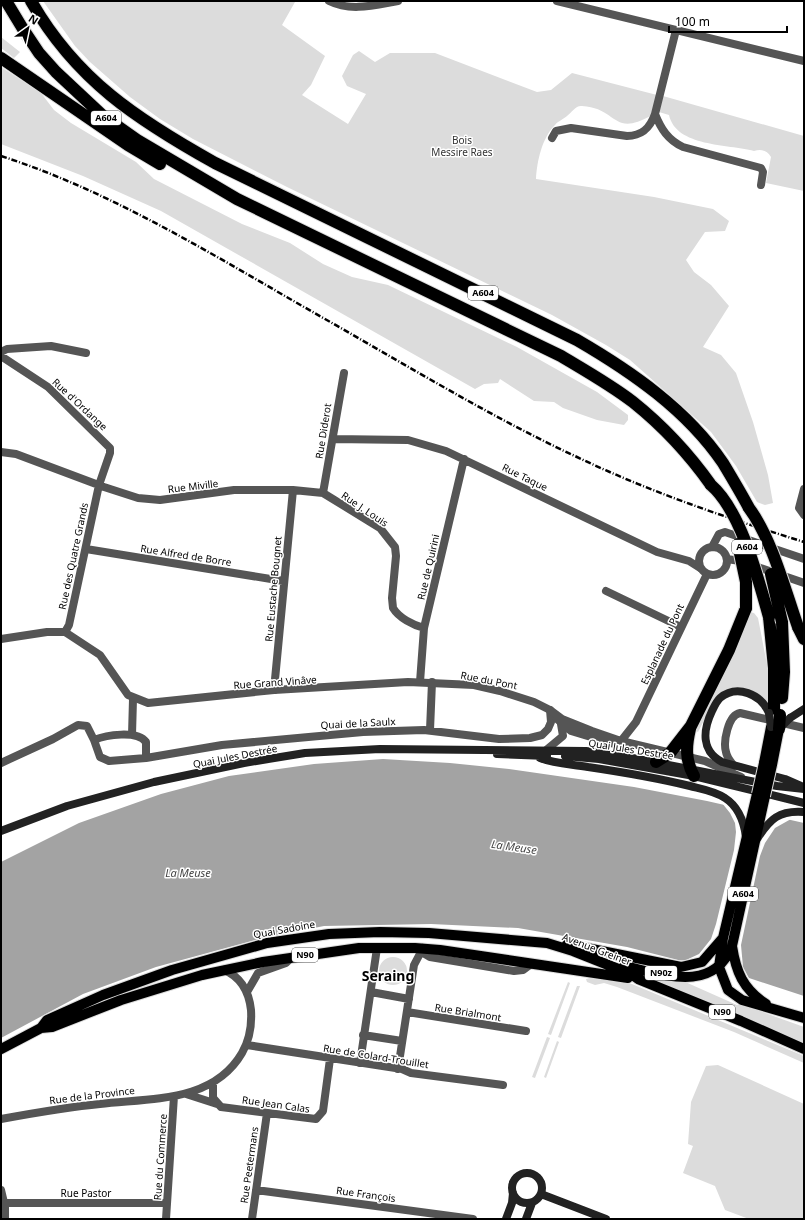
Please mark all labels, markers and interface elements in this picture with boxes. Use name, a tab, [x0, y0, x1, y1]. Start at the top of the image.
north arrow	[8, 8, 48, 48]
scale bar	[669, 8, 787, 34]
text: N	[26, 10, 42, 28]
text: 100 m	[675, 13, 710, 30]
road number: A604	[91, 111, 121, 125]
park label: Bois Messire Raes	[431, 133, 493, 159]
road number: A604	[468, 286, 498, 300]
street label: Rue d'Ordange	[49, 375, 111, 433]
street label: Rue Diderot	[312, 402, 334, 460]
street label: Rue Taque	[500, 460, 550, 494]
street label: Rue Miville	[167, 476, 219, 496]
street label: Rue J. Louis	[339, 488, 391, 530]
street label: Rue des Quatre Grands	[55, 501, 91, 611]
street label: Rue de Quirini	[414, 533, 442, 601]
street label: Rue Eustache Bougnet	[261, 535, 285, 642]
road number: A604	[732, 540, 762, 554]
street label: Rue Alfred de Borre	[139, 541, 233, 569]
street label: Esplanade du Pont	[637, 601, 687, 687]
street label: Rue du Pont	[459, 668, 519, 692]
street label: Rue Grand Vinâve	[233, 672, 317, 692]
street label: Quai de la Saulx	[320, 714, 397, 732]
street label: Quai Jules Destrée	[588, 735, 675, 763]
street label: Quai Jules Destrée	[192, 741, 279, 771]
water label: La Meuse	[490, 836, 538, 857]
water label: La Meuse	[165, 865, 211, 880]
road number: A604	[728, 887, 758, 901]
street label: Quai Sadoine	[252, 917, 316, 941]
street label: Avenue Greiner	[560, 929, 634, 969]
road number: N90	[292, 948, 318, 962]
district label: Seraing	[362, 966, 414, 985]
road number: N90z	[645, 966, 677, 980]
street label: Rue Brialmont	[434, 1000, 503, 1024]
road number: N90	[709, 1005, 735, 1019]
street label: Rue de Colard-Trouillet	[322, 1041, 430, 1071]
street label: Rue de la Province	[48, 1083, 136, 1107]
street label: Rue Jean Calas	[241, 1092, 311, 1116]
street label: Rue du Commerce	[150, 1113, 170, 1201]
street label: Rue Peetermans	[237, 1126, 261, 1204]
street label: Rue François	[335, 1183, 397, 1205]
street label: Rue Pastor	[61, 1186, 111, 1200]

